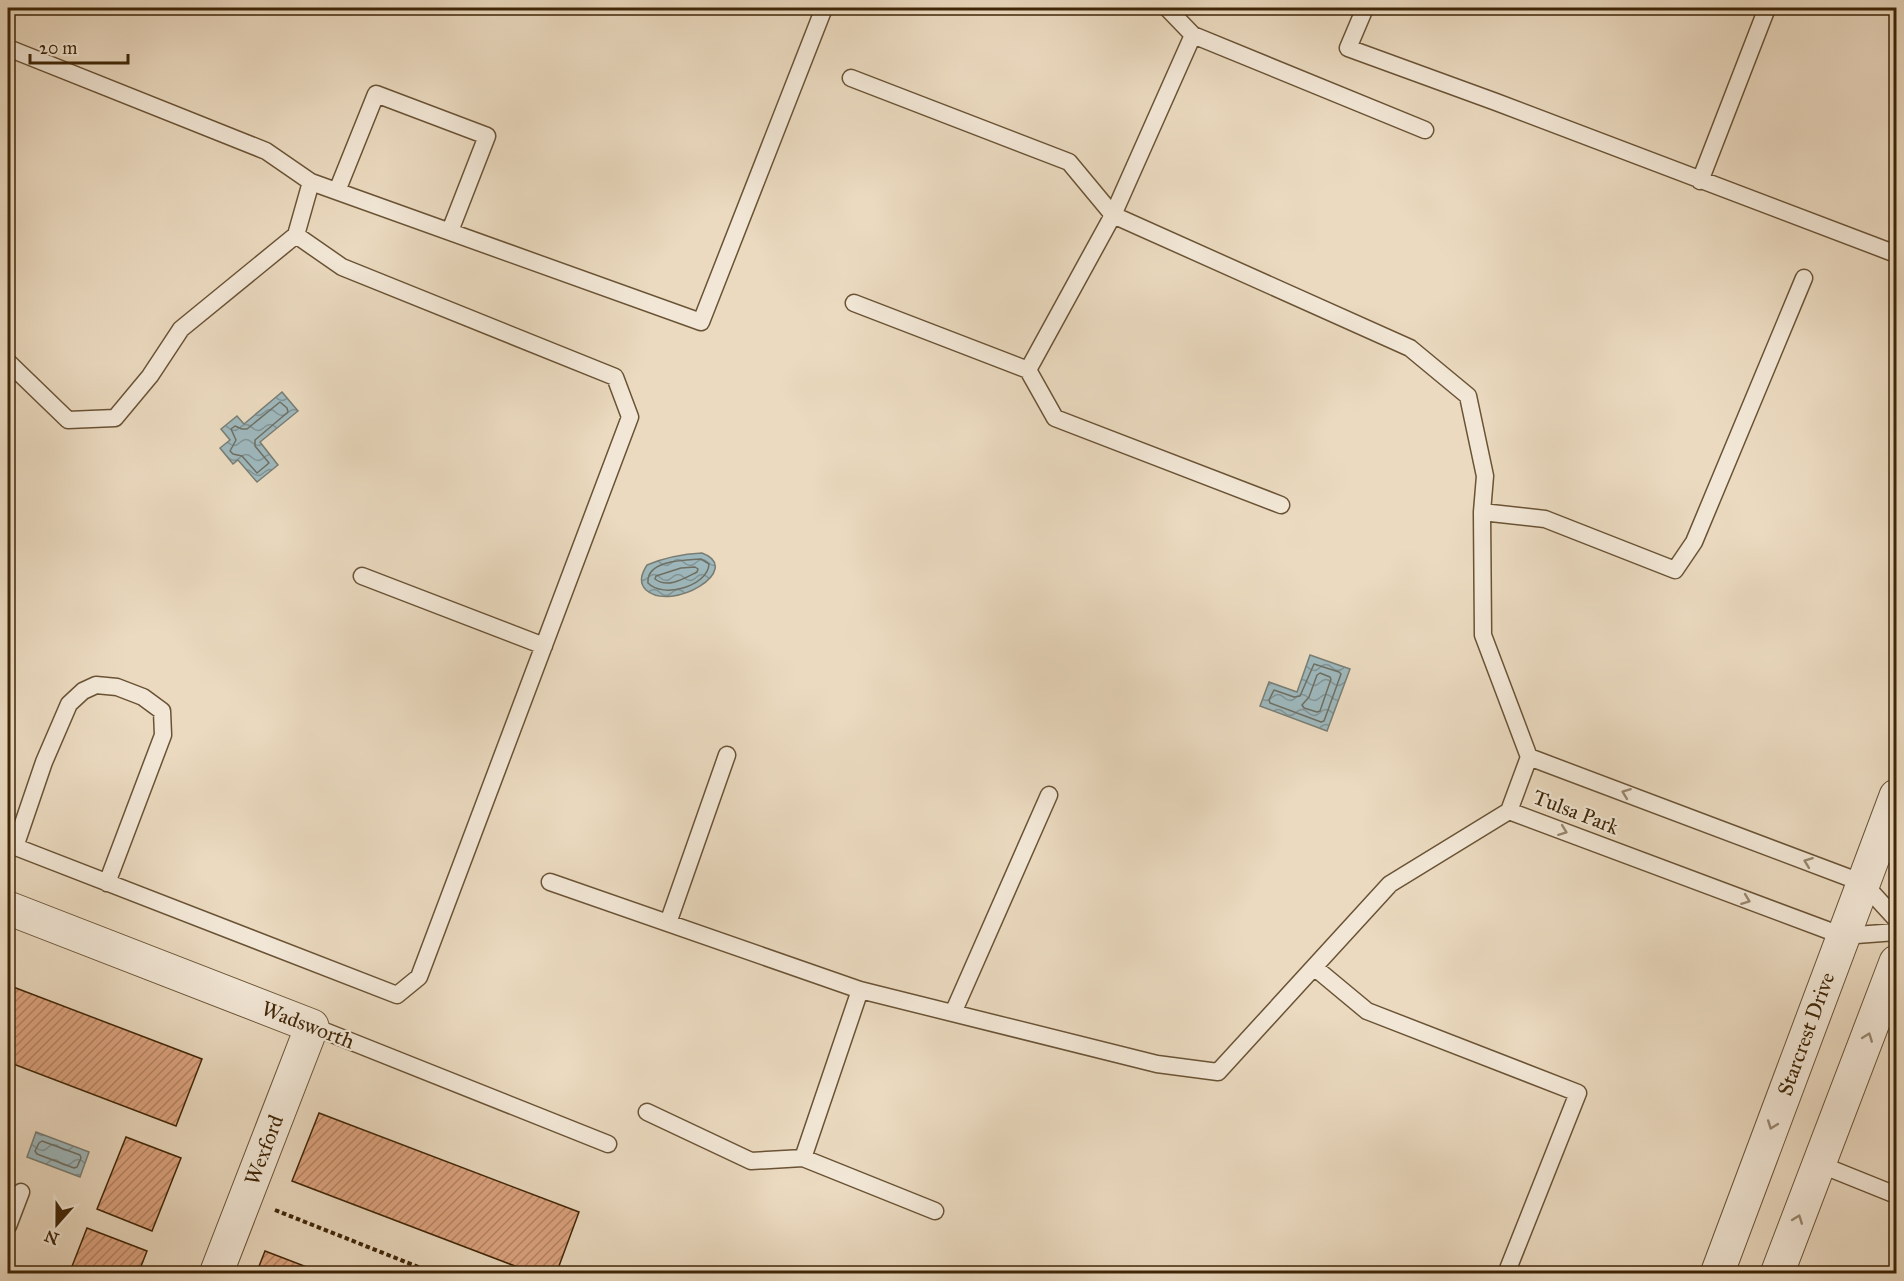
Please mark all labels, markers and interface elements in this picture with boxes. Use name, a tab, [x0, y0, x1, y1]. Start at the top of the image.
scale bar	[30, 27, 128, 65]
text: 20 m	[39, 37, 77, 59]
street label: Tulsa Park	[1529, 784, 1623, 840]
one-way arrow	[1621, 788, 1631, 801]
one-way arrow	[1558, 824, 1568, 837]
one-way arrow	[1803, 857, 1814, 869]
one-way arrow	[1740, 892, 1751, 905]
street label: Starcrest Drive	[1772, 968, 1840, 1099]
street label: Wadsworth	[258, 995, 358, 1055]
one-way arrow	[1860, 1032, 1873, 1043]
street label: Wexford	[239, 1111, 289, 1189]
one-way arrow	[1767, 1119, 1779, 1130]
north arrow	[27, 1194, 87, 1254]
one-way arrow	[1791, 1214, 1803, 1225]
text: N	[42, 1226, 62, 1249]

